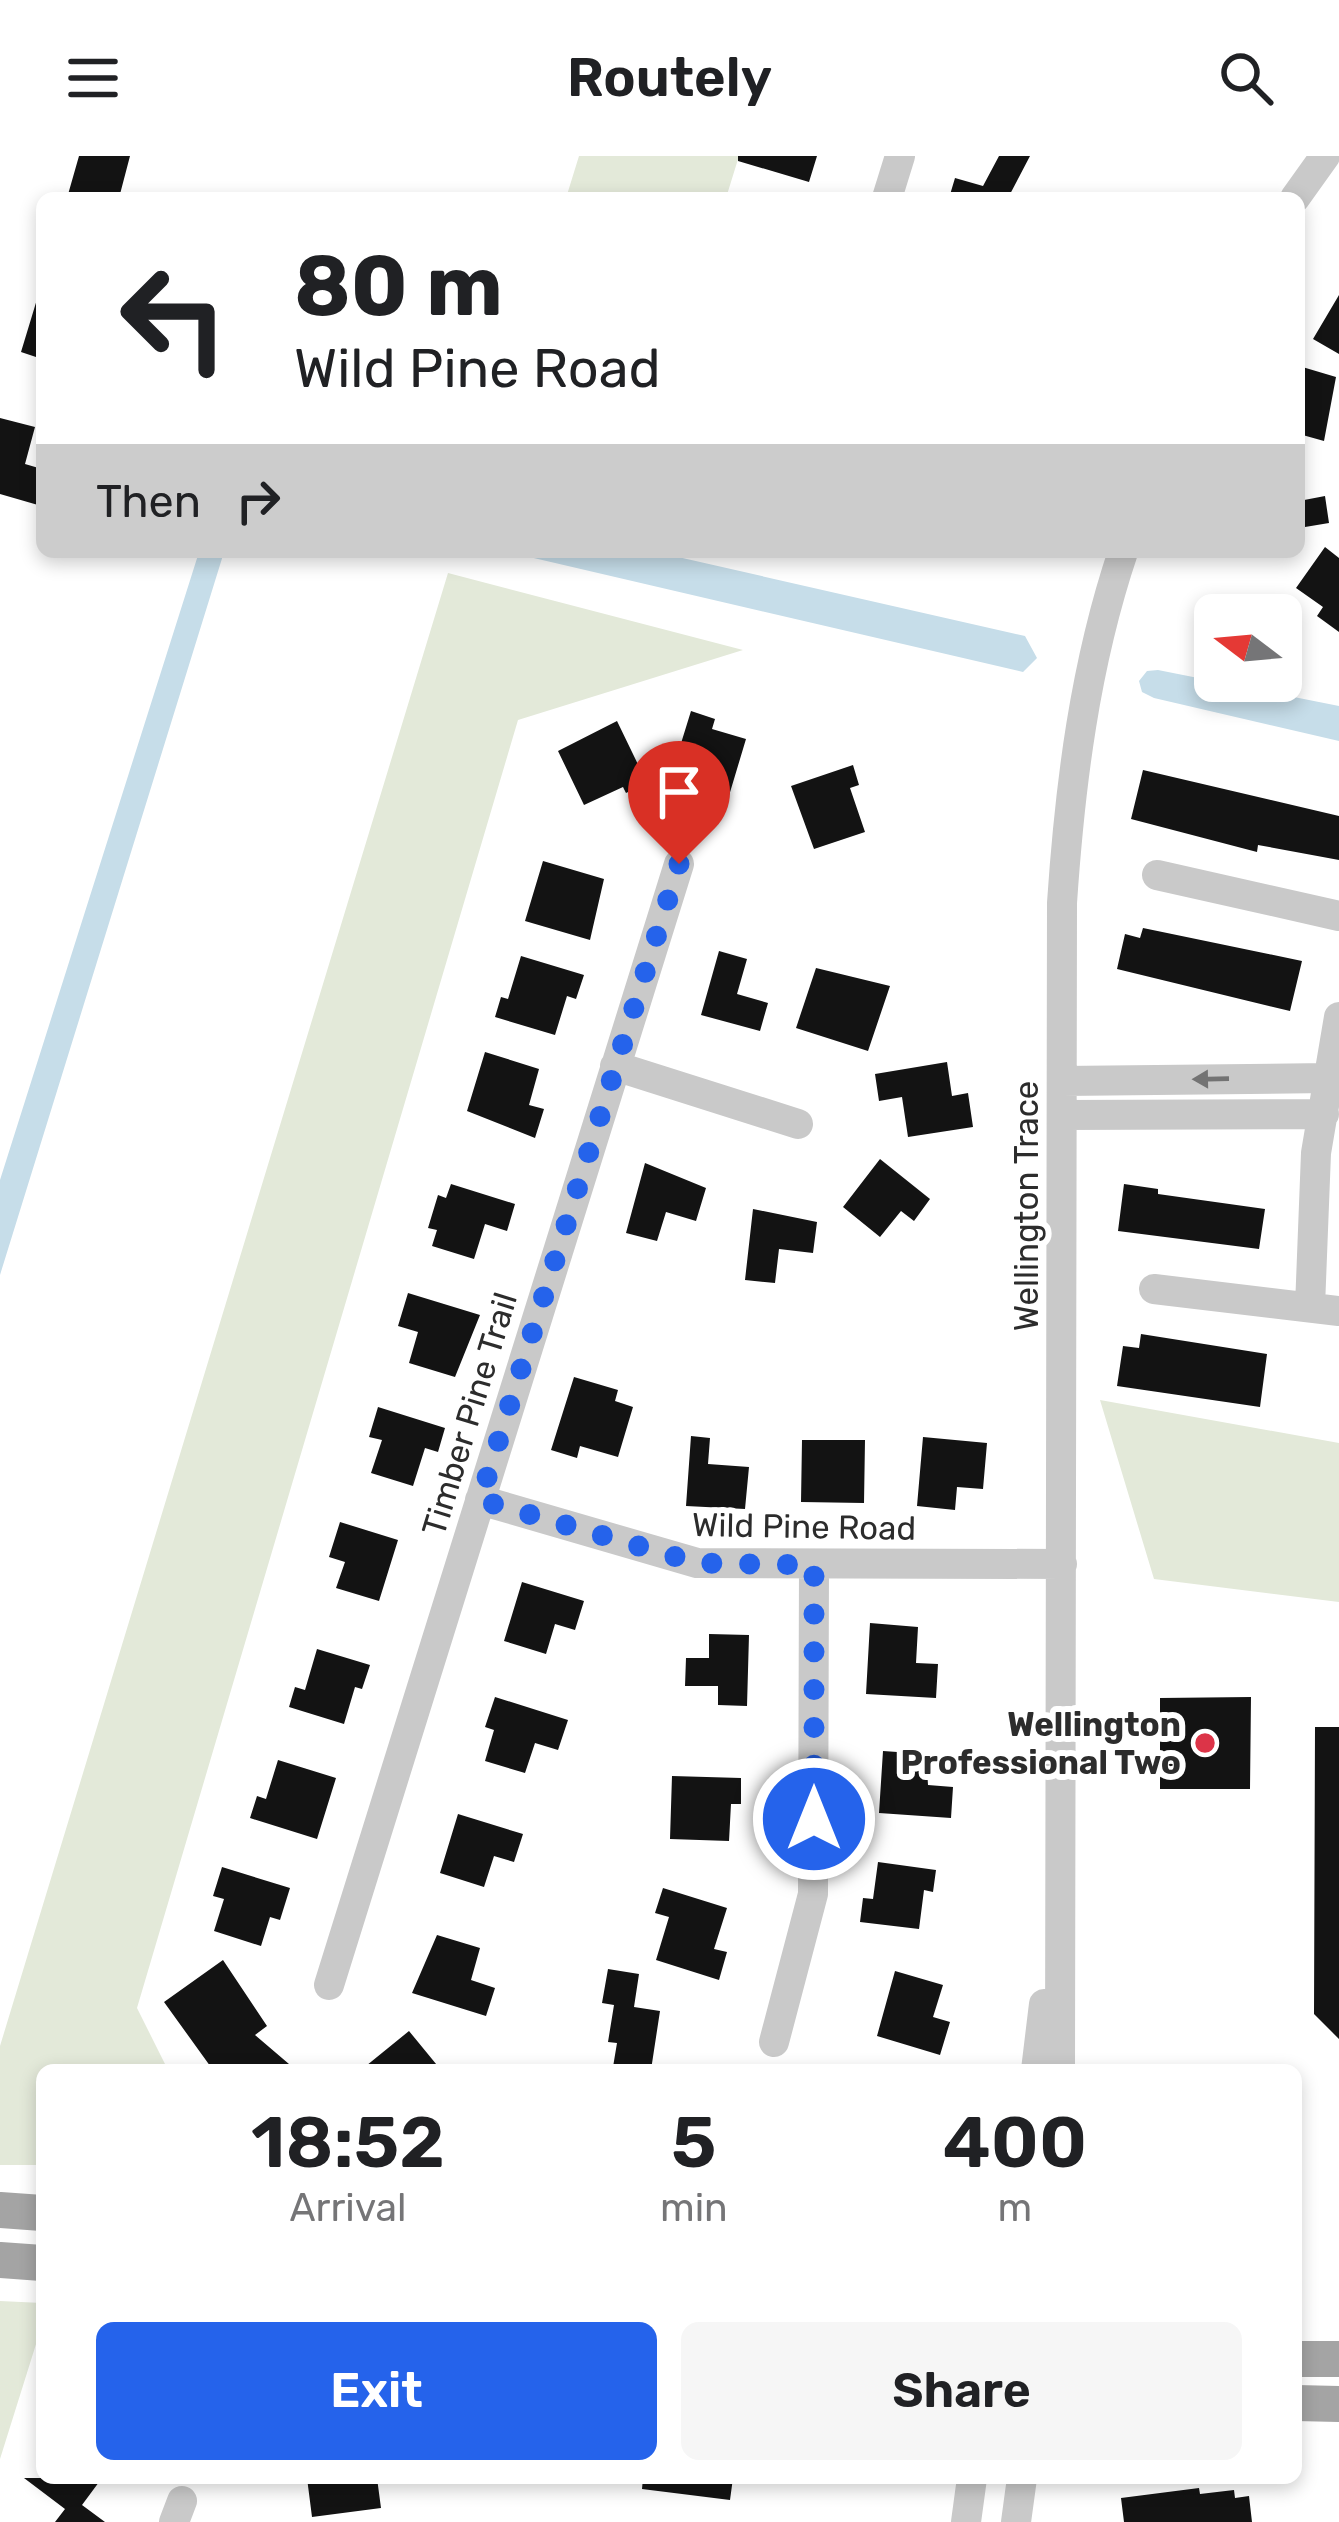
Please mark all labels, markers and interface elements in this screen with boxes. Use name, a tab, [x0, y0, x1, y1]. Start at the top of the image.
icon: menu	[60, 45, 126, 111]
icon: search	[1213, 45, 1279, 111]
text: Routely	[567, 46, 772, 110]
text: 80 m	[294, 236, 503, 336]
icon: left	[96, 240, 252, 396]
text: Wild Pine Road	[294, 337, 661, 401]
icon: right	[225, 468, 291, 534]
text: Then	[96, 475, 201, 528]
north arrow	[1194, 594, 1302, 702]
map controls	[1194, 594, 1302, 702]
pin	[628, 741, 730, 864]
icon: arrive	[646, 759, 712, 825]
one-way arrow	[1191, 1070, 1229, 1089]
street label: Wellington Trace	[1007, 1081, 1046, 1331]
street label: Timber Pine Trail	[414, 1288, 525, 1540]
street label: Wild Pine Road	[692, 1505, 916, 1548]
place label: Wellington Professional Two	[901, 1705, 1181, 1782]
marker: Wellington Professional Two	[1192, 1730, 1218, 1756]
position arrow	[751, 1756, 877, 1882]
text: 18:52	[251, 2100, 445, 2185]
text: 5	[671, 2100, 717, 2185]
text: 400	[943, 2100, 1087, 2185]
text: Arrival	[289, 2185, 407, 2231]
text: min	[660, 2185, 728, 2231]
text: m	[998, 2185, 1032, 2231]
button: Exit	[96, 2322, 657, 2460]
button: Share	[681, 2322, 1242, 2460]

